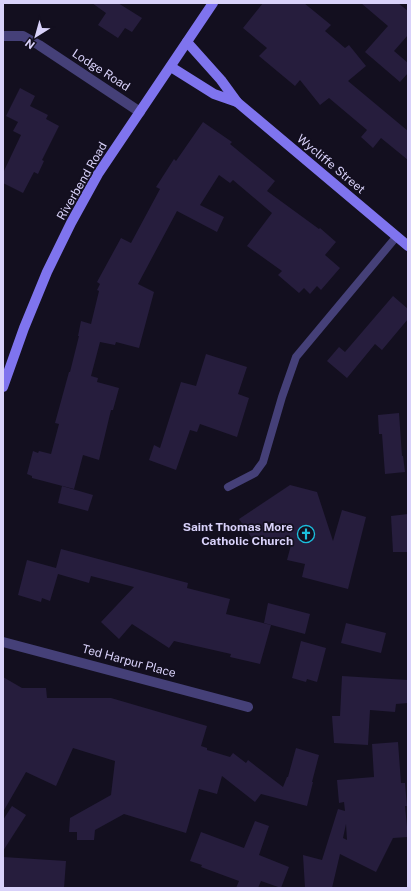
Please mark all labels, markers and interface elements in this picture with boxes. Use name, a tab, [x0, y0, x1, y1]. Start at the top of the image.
north arrow	[16, 16, 56, 56]
text: N	[23, 37, 37, 51]
street label: Lodge Road	[70, 46, 132, 94]
street label: Wycliffe Street	[294, 131, 368, 197]
street label: Riverbend Road	[54, 139, 110, 223]
place label: Saint Thomas More Catholic Church	[183, 520, 293, 548]
church icon: Saint Thomas More Catholic Church	[296, 524, 316, 544]
street label: Ted Harpur Place	[81, 642, 178, 680]

